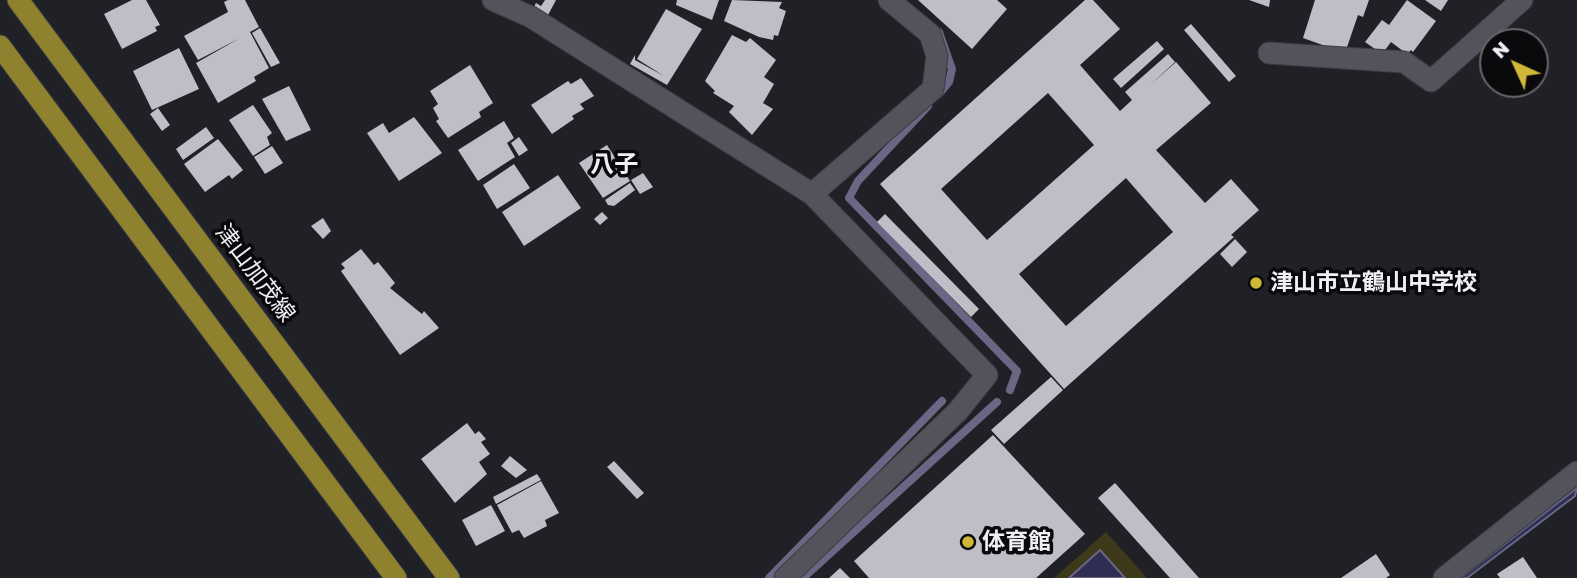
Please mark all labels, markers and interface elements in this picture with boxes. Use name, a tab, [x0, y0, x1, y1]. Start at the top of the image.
north arrow	[1479, 28, 1549, 98]
text: N	[1487, 36, 1513, 62]
district label: 八子	[590, 150, 638, 178]
street label: 津山加茂線	[209, 219, 301, 327]
place label: 津山市立鶴山中学校	[1270, 269, 1477, 297]
marker: 津山市立鶴山中学校	[1248, 275, 1264, 291]
place label: 体育館	[982, 528, 1051, 556]
marker: 体育館	[960, 534, 976, 550]

